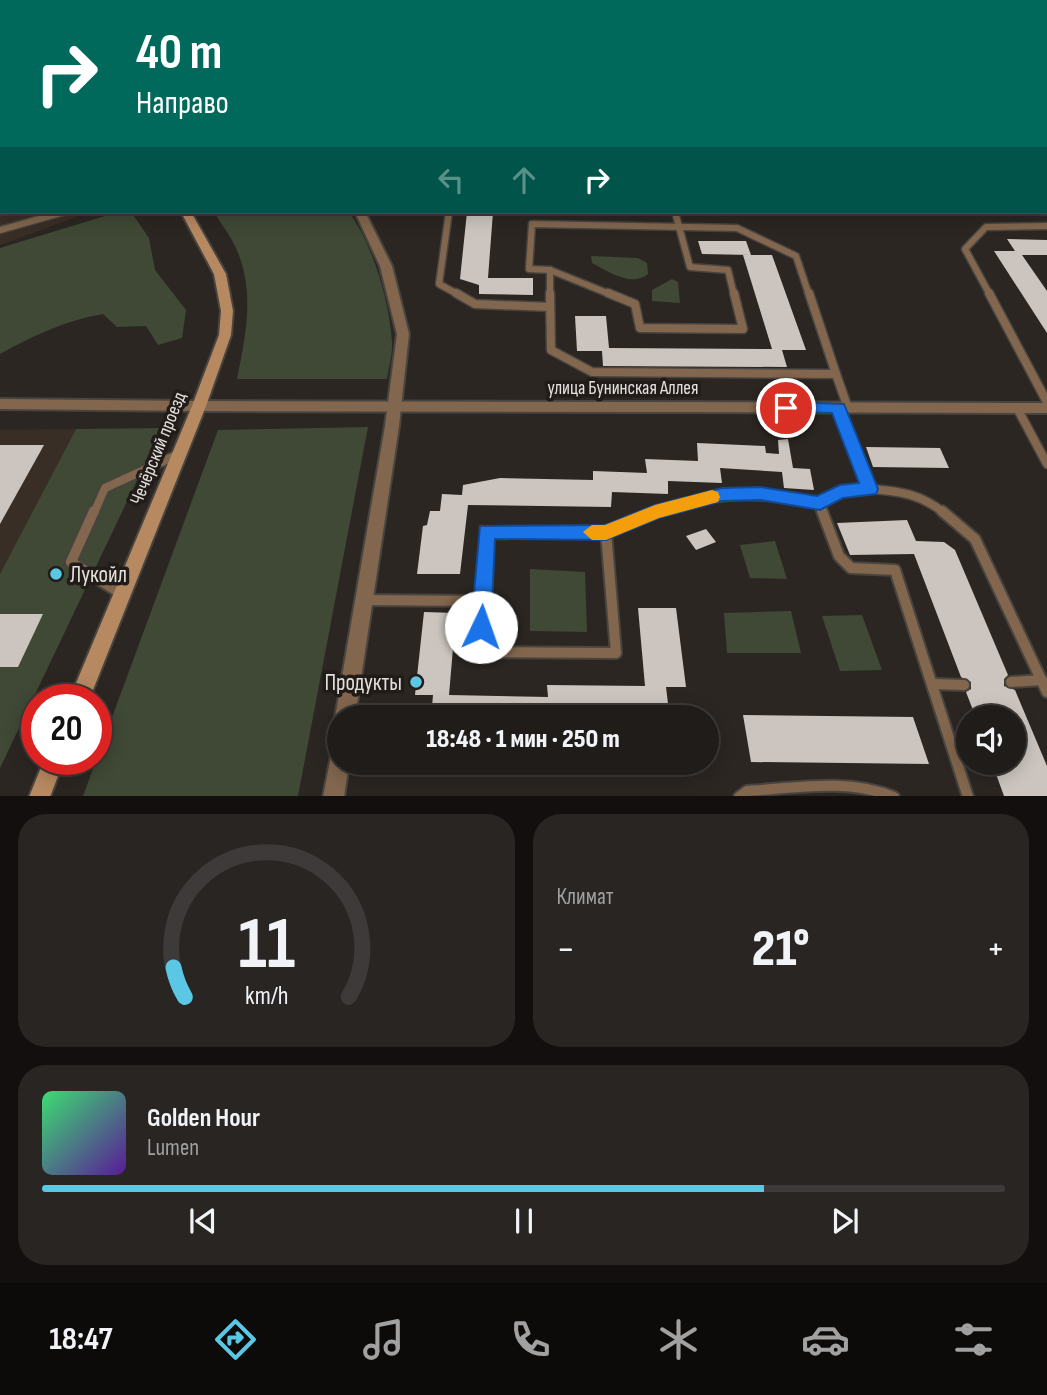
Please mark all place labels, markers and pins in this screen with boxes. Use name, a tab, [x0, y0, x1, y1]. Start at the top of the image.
pin	[756, 378, 816, 438]
place label: Лукойл	[70, 561, 127, 589]
marker: Лукойл	[48, 566, 64, 582]
place label: Продукты	[324, 669, 402, 697]
marker: Продукты	[408, 674, 424, 690]

